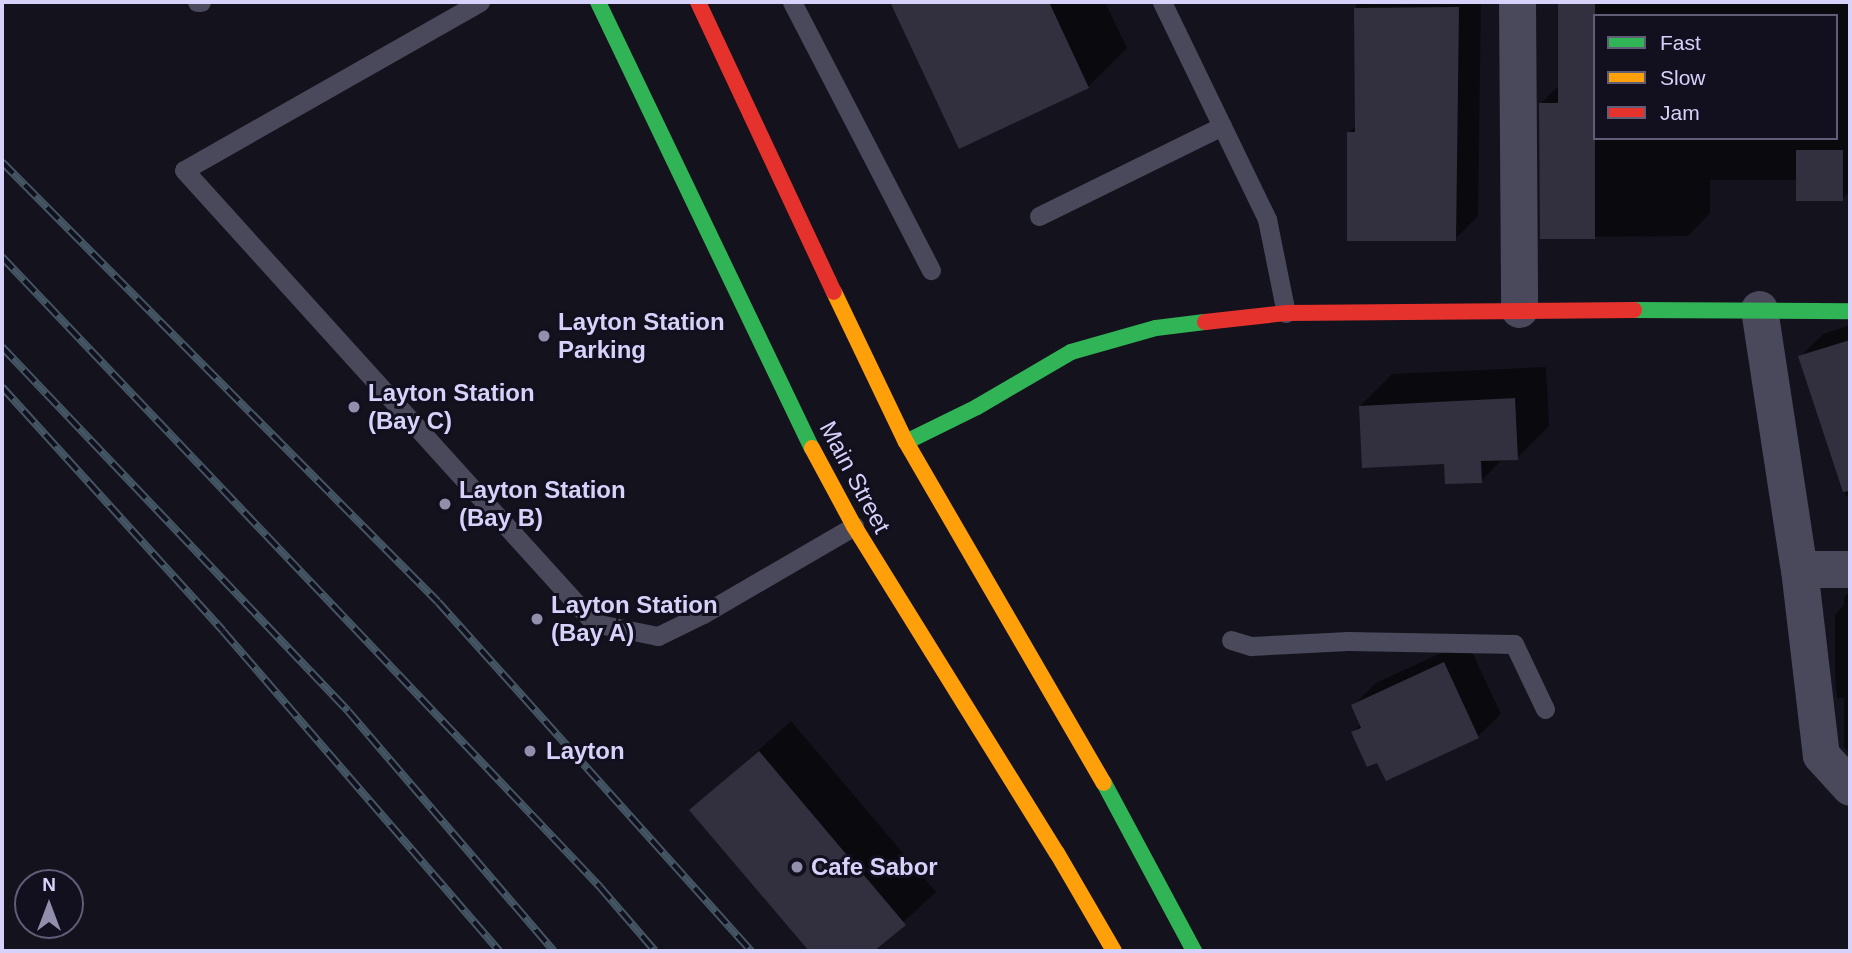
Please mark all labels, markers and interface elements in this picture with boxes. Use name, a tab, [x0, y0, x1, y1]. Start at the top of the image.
legend	[1593, 14, 1838, 140]
text: Fast	[1660, 31, 1701, 54]
text: Slow	[1660, 66, 1706, 89]
text: Jam	[1660, 101, 1700, 124]
place label: Layton Station Parking	[558, 308, 725, 364]
marker: Layton Station Parking	[536, 328, 552, 344]
place label: Layton Station (Bay C)	[368, 379, 535, 435]
marker: Layton Station (Bay C)	[346, 399, 362, 415]
street label: Main Street	[813, 416, 897, 538]
place label: Layton Station (Bay B)	[459, 476, 626, 532]
marker: Layton Station (Bay B)	[437, 496, 453, 512]
place label: Layton Station (Bay A)	[551, 591, 718, 647]
marker: Layton Station (Bay A)	[529, 611, 545, 627]
place label: Layton	[546, 737, 625, 765]
marker: Layton	[520, 741, 540, 761]
place label: Cafe Sabor	[811, 853, 938, 881]
marker: Cafe Sabor	[789, 859, 805, 875]
north arrow	[14, 869, 84, 939]
text: N	[42, 874, 56, 895]

